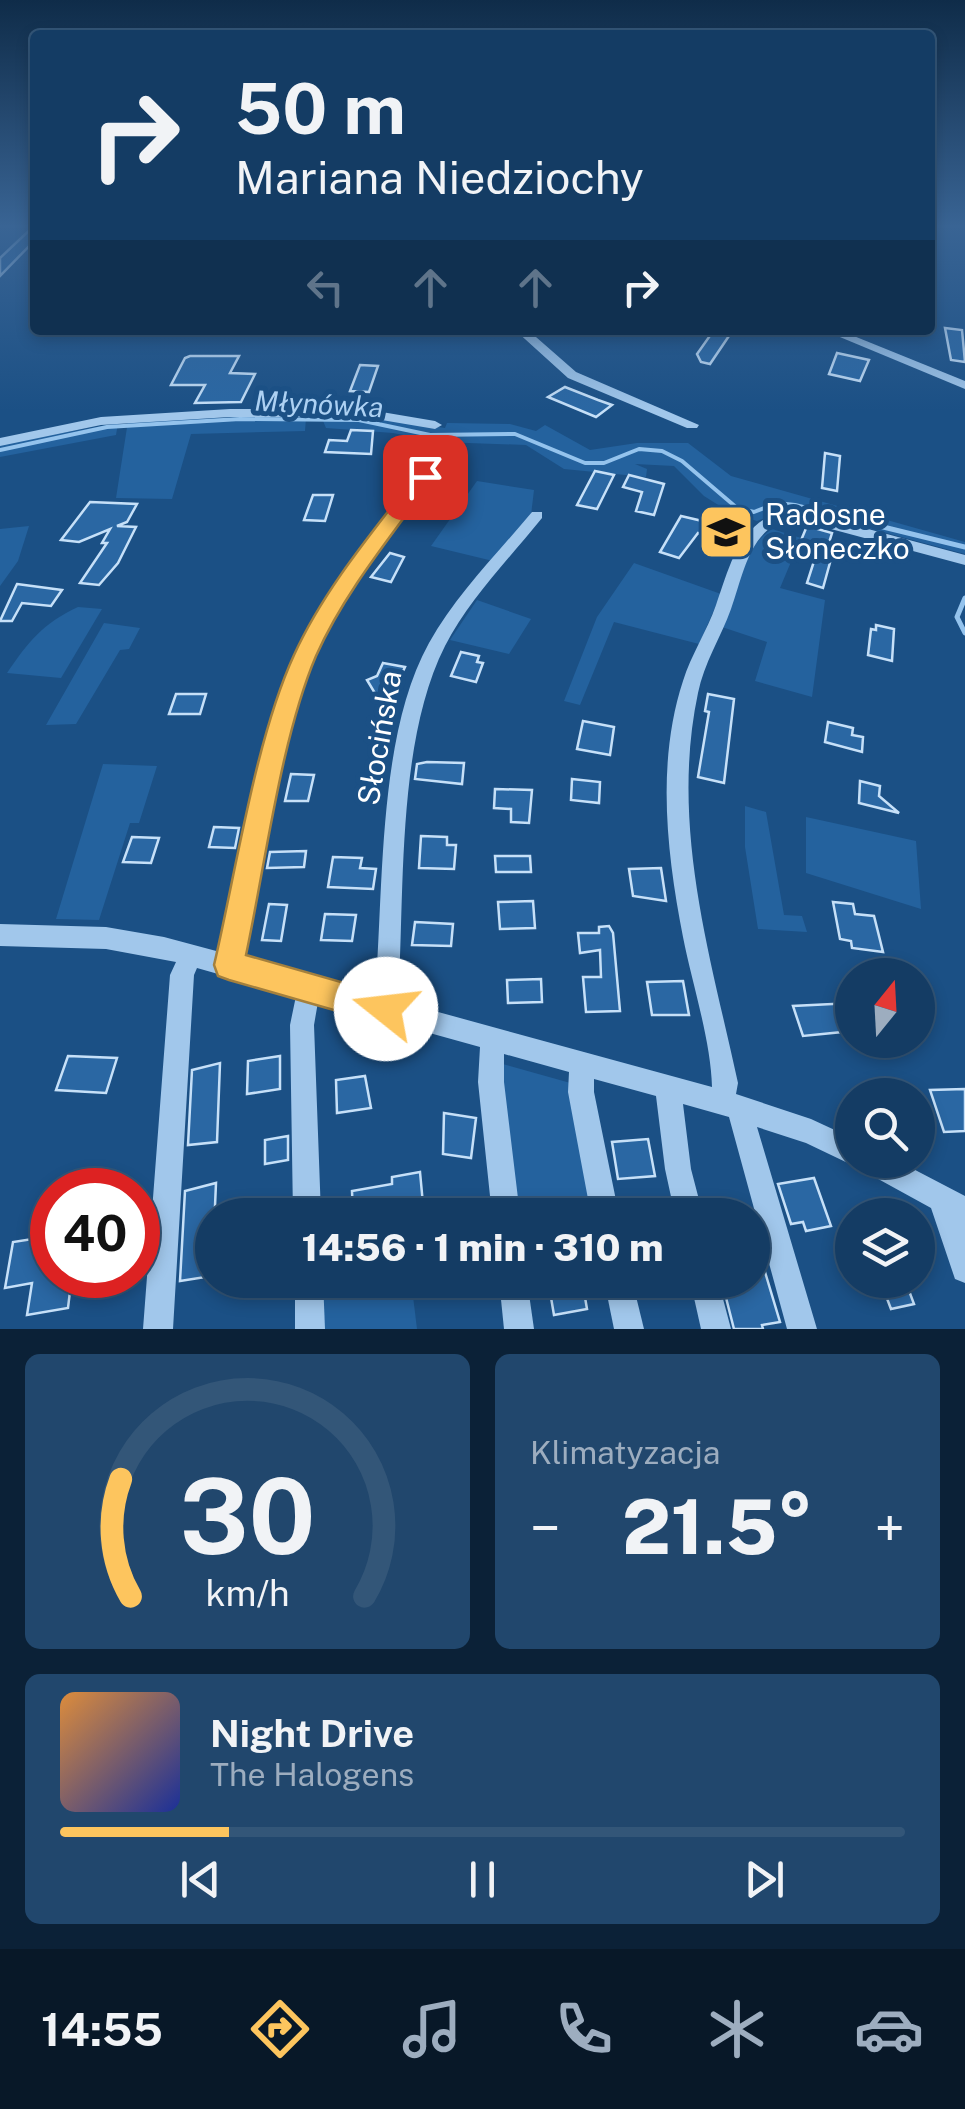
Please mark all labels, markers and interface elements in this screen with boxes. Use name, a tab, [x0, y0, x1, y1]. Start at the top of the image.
text: 50 m	[235, 67, 406, 150]
icon: right	[70, 70, 200, 200]
text: Mariana Niedziochy	[235, 151, 644, 204]
icon: left	[298, 260, 353, 315]
icon: ahead	[403, 260, 458, 315]
icon: ahead	[508, 260, 563, 315]
icon: right	[613, 260, 668, 315]
water label: Młynówka	[254, 384, 384, 423]
pin	[383, 435, 468, 520]
icon: arrive	[398, 450, 453, 505]
place label: Radosne Słoneczko	[765, 496, 910, 566]
school or university icon: Radosne Słoneczko	[696, 502, 756, 562]
street label: Słocińska	[349, 668, 409, 808]
position arrow	[334, 957, 438, 1061]
north arrow	[835, 958, 935, 1058]
map controls	[835, 958, 935, 1298]
button: search	[835, 1078, 935, 1178]
speed limit sign: 40	[30, 1168, 160, 1298]
button: layers	[835, 1198, 935, 1298]
text: 14:56 · 1 min · 310 m	[301, 1225, 664, 1270]
text: Klimatyzacja	[530, 1434, 720, 1471]
text: 30	[180, 1455, 315, 1577]
text: 21.5°	[622, 1483, 813, 1571]
text: −	[530, 1496, 561, 1560]
text: +	[875, 1496, 905, 1560]
text: km/h	[205, 1572, 290, 1614]
text: Night Drive	[210, 1711, 414, 1756]
text: The Halogens	[210, 1756, 414, 1793]
icon: previous	[173, 1852, 228, 1907]
icon: pause	[455, 1852, 510, 1907]
icon: next	[737, 1852, 792, 1907]
icon: directions	[245, 1994, 315, 2064]
icon: music	[397, 1994, 467, 2064]
icon: phone	[549, 1994, 619, 2064]
icon: climate	[702, 1994, 772, 2064]
icon: car	[854, 1994, 924, 2064]
text: 14:55	[41, 2003, 163, 2056]

